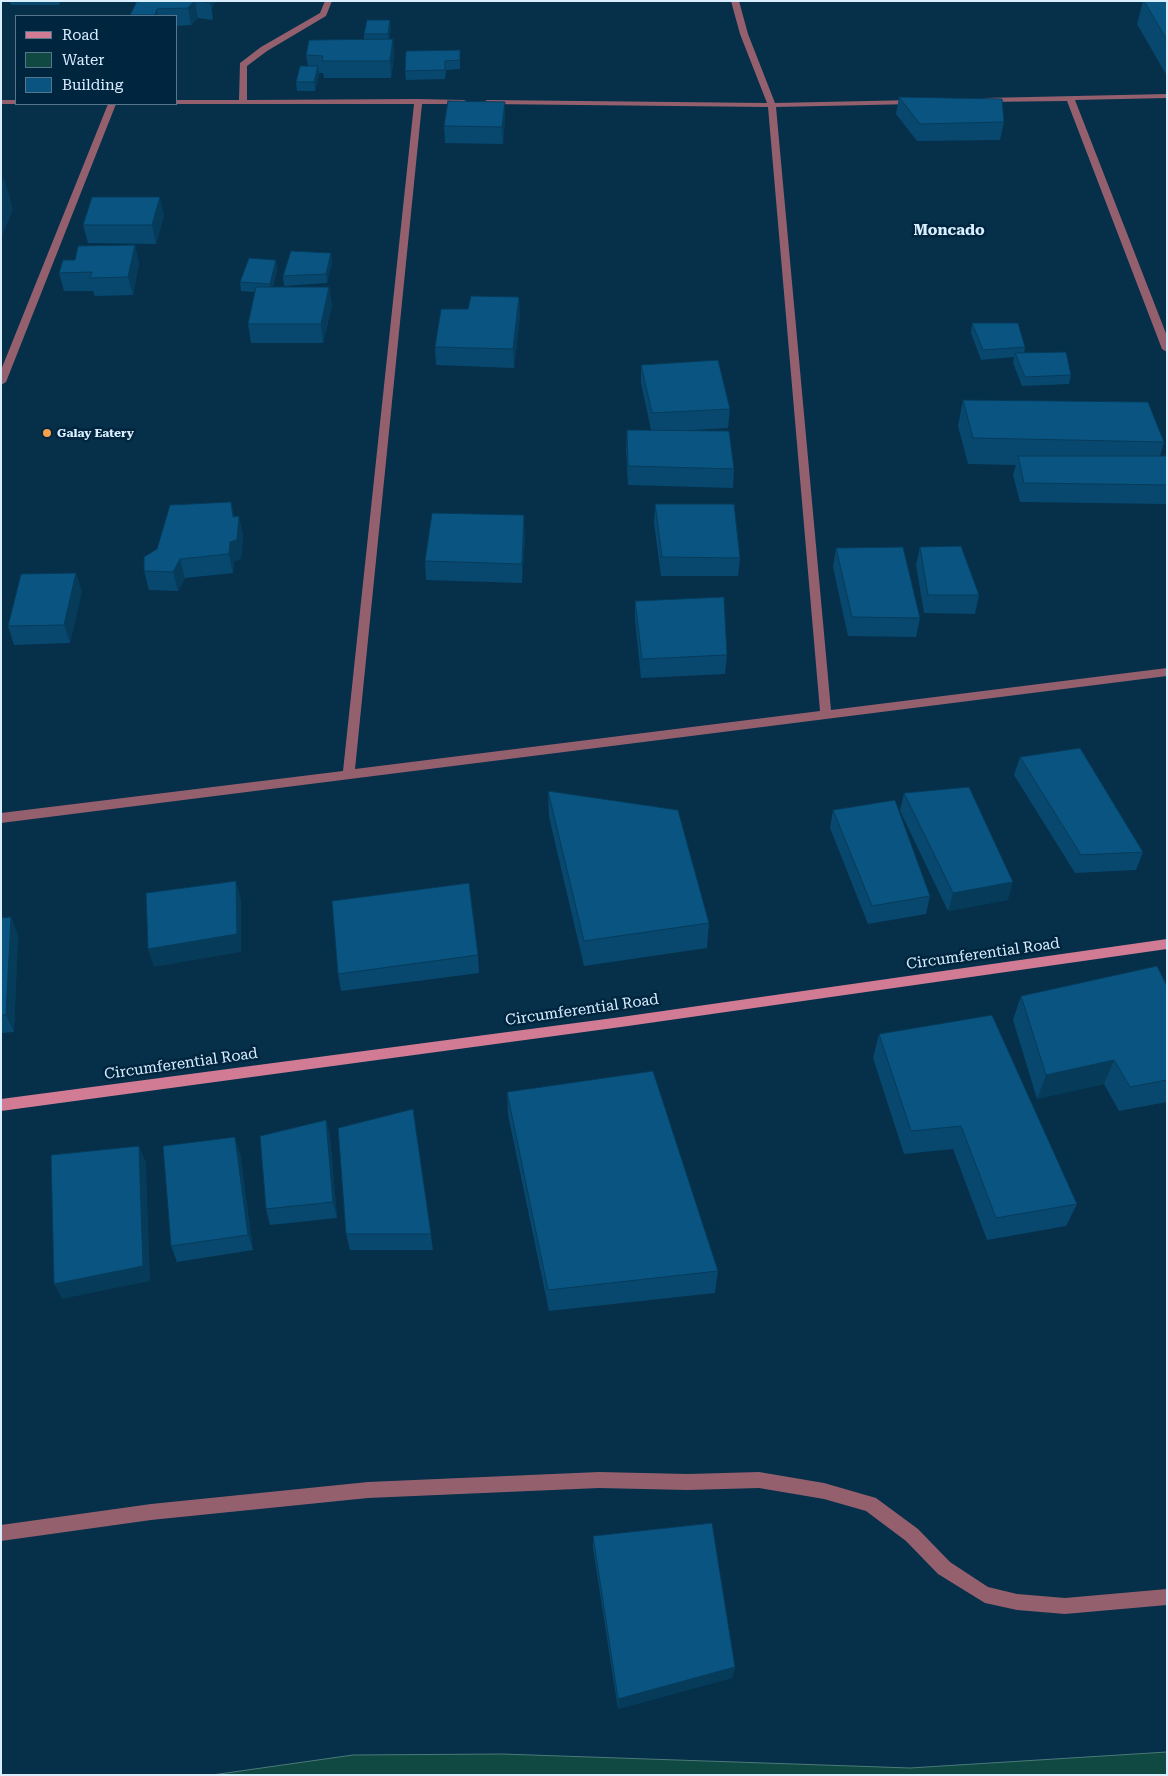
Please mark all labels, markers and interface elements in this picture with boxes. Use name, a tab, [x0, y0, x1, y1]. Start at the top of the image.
legend	[15, 15, 178, 105]
text: Road	[62, 26, 99, 44]
text: Water	[62, 51, 104, 69]
text: Building	[62, 76, 123, 94]
district label: Moncado	[913, 222, 985, 240]
place label: Galay Eatery	[57, 426, 134, 440]
marker: Galay Eatery	[41, 427, 53, 439]
street label: Circumferential Road	[905, 934, 1061, 974]
street label: Circumferential Road	[504, 990, 660, 1030]
street label: Circumferential Road	[103, 1044, 259, 1084]

